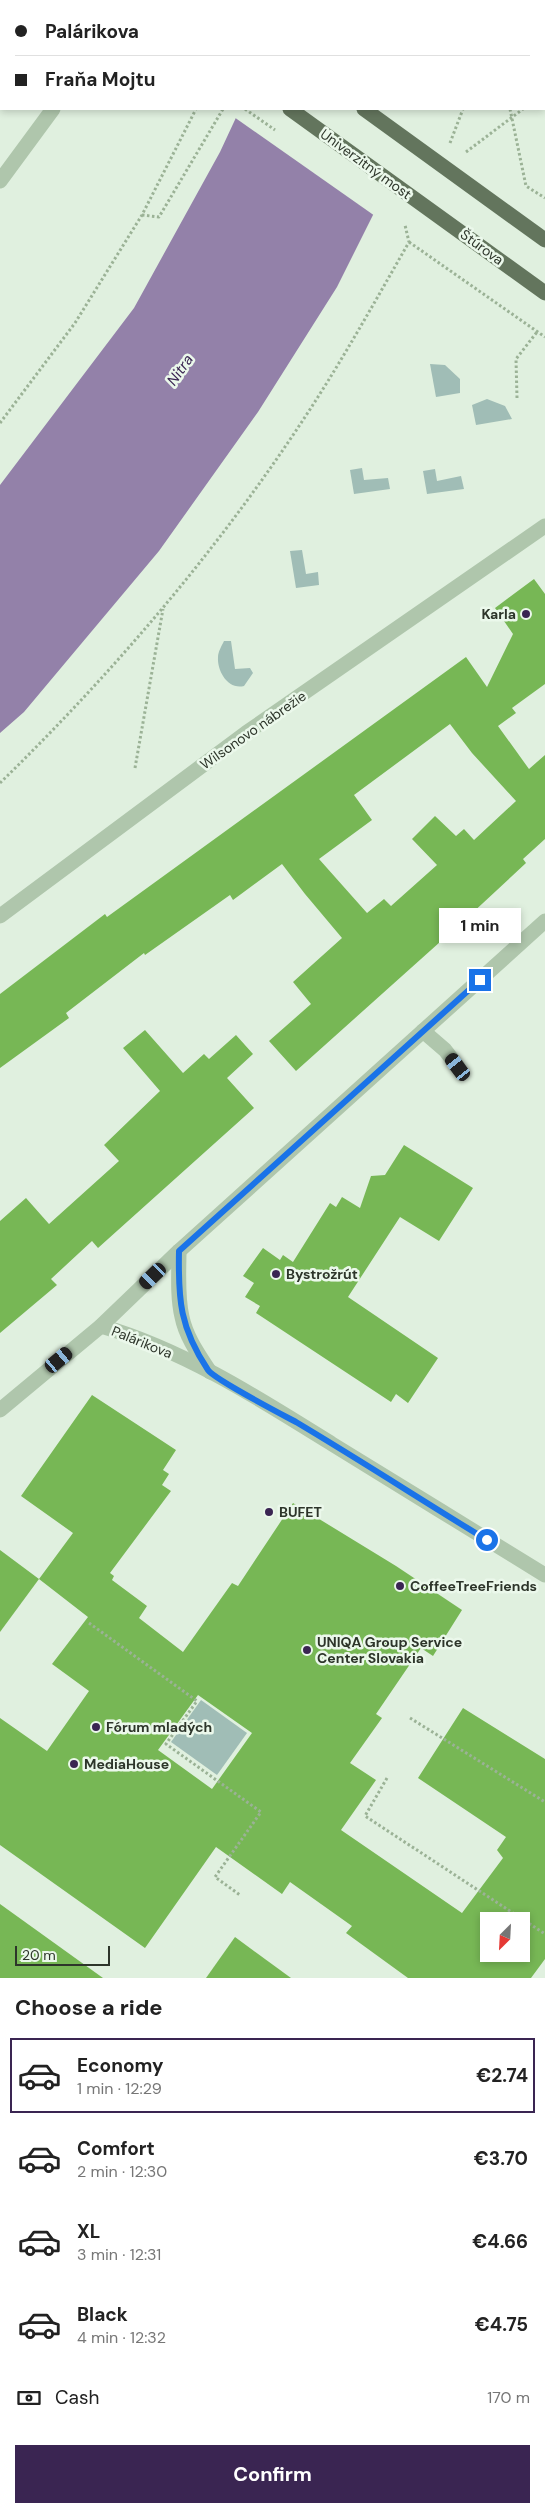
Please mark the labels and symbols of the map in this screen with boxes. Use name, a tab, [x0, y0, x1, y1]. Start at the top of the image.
street label: Univerzitný most	[317, 125, 415, 203]
street label: Štúrova	[457, 225, 507, 269]
water label: Nitra	[162, 350, 198, 390]
place label: Karla	[481, 605, 516, 623]
marker: Karla	[520, 608, 532, 620]
street label: Wilsonovo nábrežie	[196, 687, 310, 773]
callout: 1 min	[439, 908, 521, 942]
route end	[469, 969, 491, 991]
car	[442, 1051, 473, 1083]
car	[136, 1260, 169, 1292]
place label: Bystrožrút	[286, 1265, 358, 1283]
marker: Bystrožrút	[270, 1268, 282, 1280]
street label: Palárikova	[109, 1322, 175, 1362]
car	[42, 1345, 75, 1375]
place label: BUFET	[279, 1503, 322, 1521]
marker: BUFET	[263, 1506, 275, 1518]
route start	[476, 1529, 498, 1551]
place label: CoffeeTreeFriends	[410, 1577, 537, 1595]
marker: CoffeeTreeFriends	[394, 1580, 406, 1592]
place label: UNIQA Group Service Center Slovakia	[317, 1633, 462, 1667]
marker: UNIQA Group Service Center Slovakia	[301, 1644, 313, 1656]
place label: Fórum mladých	[106, 1718, 212, 1736]
marker: Fórum mladých	[90, 1721, 102, 1733]
place label: MediaHouse	[84, 1755, 169, 1773]
marker: MediaHouse	[68, 1758, 80, 1770]
north arrow	[480, 1912, 530, 1962]
scale bar	[15, 1943, 110, 1966]

